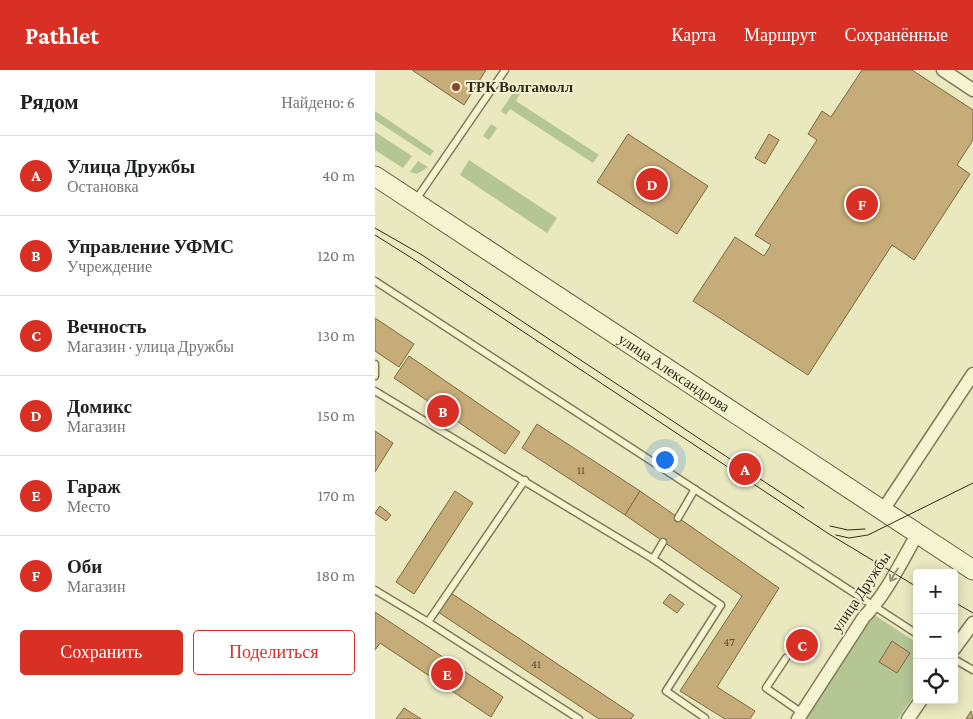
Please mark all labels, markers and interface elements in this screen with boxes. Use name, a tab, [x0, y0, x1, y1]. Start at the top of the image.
text: Pathlet	[25, 22, 99, 49]
text: Карта	[671, 25, 716, 45]
text: Маршрут	[744, 25, 816, 45]
text: Сохранённые	[844, 25, 948, 45]
place label: ТРК Волгамолл	[466, 79, 574, 95]
marker: ТРК Волгамолл	[450, 81, 462, 93]
text: Рядом	[20, 90, 79, 114]
text: Найдено: 6	[281, 94, 355, 111]
text: Улица Дружбы	[67, 156, 195, 177]
pin: D	[636, 165, 668, 203]
text: A	[31, 167, 41, 184]
text: 40 m	[322, 167, 355, 184]
text: Остановка	[67, 178, 139, 195]
pin: F	[846, 185, 878, 223]
text: Управление УФМС	[67, 236, 234, 257]
text: B	[31, 247, 41, 264]
text: 120 m	[317, 247, 355, 264]
text: Учреждение	[67, 258, 152, 275]
text: Вечность	[67, 316, 147, 337]
text: C	[31, 327, 41, 344]
text: 130 m	[317, 327, 355, 344]
street label: улица Александрова	[615, 331, 733, 415]
text: Магазин · улица Дружбы	[67, 338, 234, 355]
pin: B	[427, 392, 459, 430]
text: Домикс	[67, 396, 132, 417]
text: D	[30, 407, 42, 424]
text: 150 m	[317, 407, 355, 424]
text: Магазин	[67, 418, 125, 435]
your location	[652, 447, 678, 473]
pin: A	[729, 450, 761, 488]
house number: 11	[577, 463, 585, 477]
text: Гараж	[67, 476, 121, 497]
text: E	[31, 487, 41, 504]
text: 170 m	[318, 487, 355, 504]
text: Место	[67, 498, 110, 515]
street label: улица Дружбы	[828, 549, 894, 635]
text: Оби	[67, 556, 102, 577]
text: F	[32, 567, 40, 584]
text: 180 m	[316, 567, 355, 584]
one-way arrow	[888, 568, 898, 582]
map controls	[913, 569, 958, 704]
button: +	[913, 569, 958, 614]
text: Магазин	[67, 578, 125, 595]
button: −	[913, 614, 958, 659]
pin: C	[786, 626, 818, 664]
button: Сохранить	[20, 630, 183, 675]
button: Поделиться	[193, 630, 355, 675]
house number: 47	[723, 635, 735, 649]
pin: E	[431, 655, 463, 693]
house number: 41	[531, 657, 541, 671]
button: locate	[913, 659, 958, 704]

